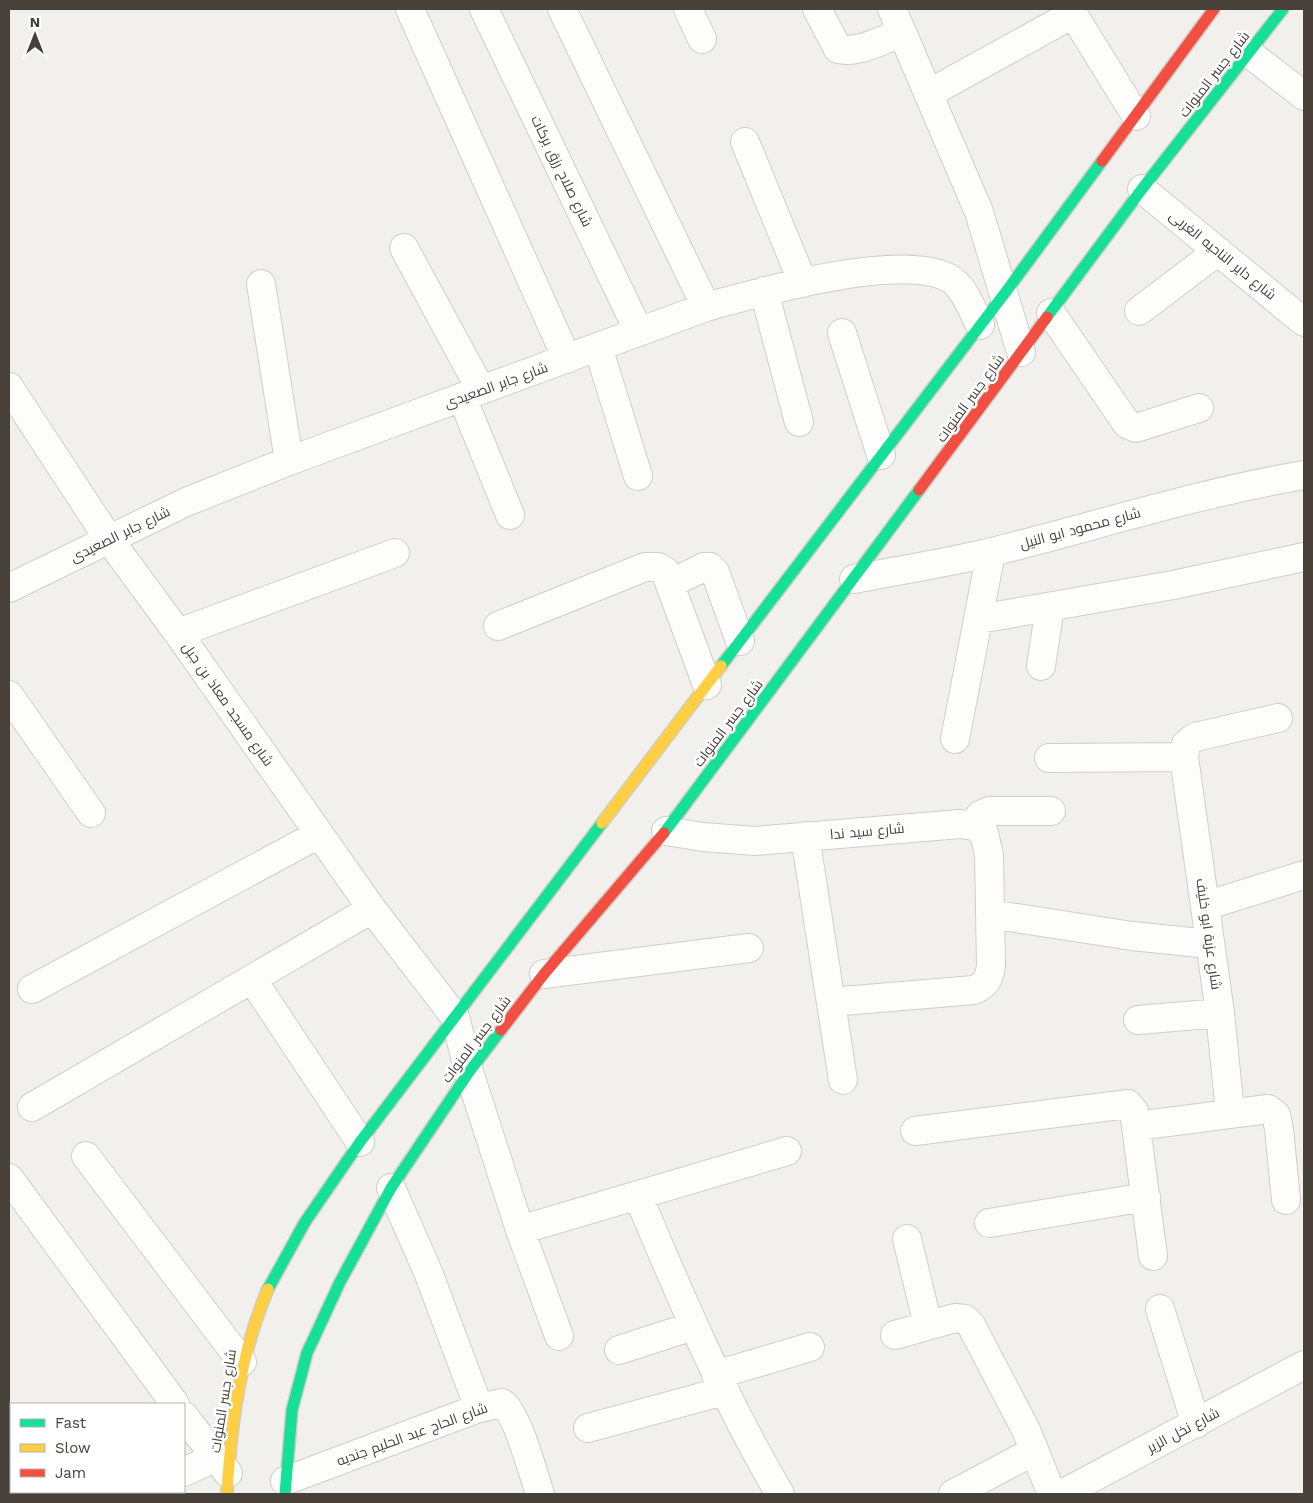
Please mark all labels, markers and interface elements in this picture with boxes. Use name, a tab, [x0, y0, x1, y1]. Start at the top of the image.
north arrow	[10, 10, 60, 60]
text: N	[30, 14, 40, 30]
street label: شارع جسر المنوات	[1176, 28, 1253, 121]
street label: شارع صلاح رزق بركات	[527, 113, 596, 230]
street label: شارع داير الناحيه الغربى	[1166, 207, 1280, 304]
street label: شارع جسر المنوات	[933, 351, 1008, 446]
street label: شارع جابر الصعيدى	[442, 359, 550, 412]
street label: شارع جابر الصعيدى	[67, 503, 173, 566]
street label: شارع محمود ابو النيل	[1018, 504, 1142, 553]
street label: شارع مسجد معاذ بن جبل	[178, 639, 277, 769]
street label: شارع جسر المنوات	[690, 676, 767, 770]
street label: شارع سيد ندا	[829, 820, 905, 843]
street label: شارع عزبة ابو خليف	[1192, 877, 1225, 991]
street label: شارع جسر المنوات	[438, 992, 515, 1086]
street label: شارع جسر المنوات	[207, 1348, 240, 1454]
street label: شارع الحاج عبد الحليم جنديه	[334, 1399, 490, 1471]
legend	[10, 1403, 185, 1493]
street label: شارع نخل الزير	[1143, 1404, 1222, 1457]
text: Fast	[55, 1414, 87, 1432]
text: Slow	[55, 1439, 91, 1457]
text: Jam	[55, 1464, 86, 1482]

